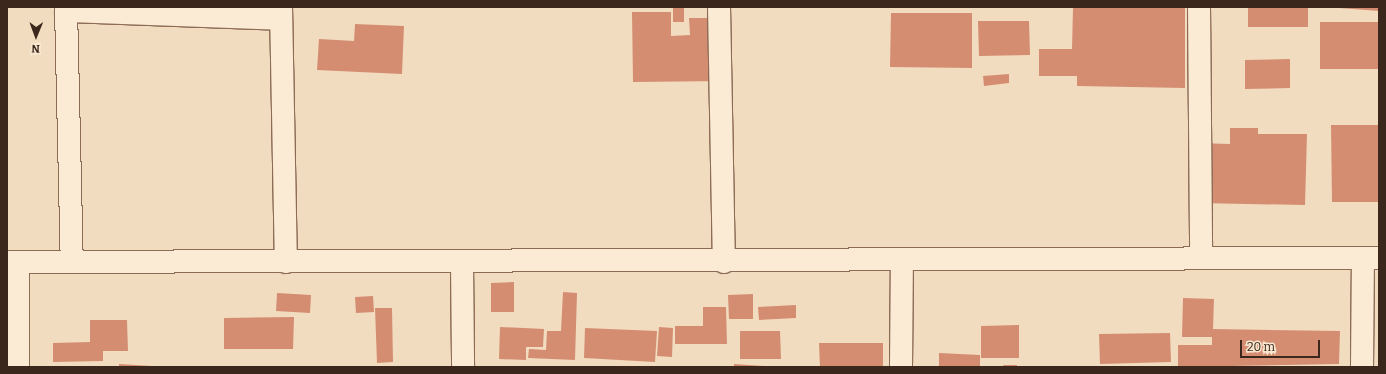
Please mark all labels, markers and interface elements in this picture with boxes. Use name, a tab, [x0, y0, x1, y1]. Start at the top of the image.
north arrow	[16, 16, 56, 56]
text: N	[31, 42, 40, 55]
scale bar	[1242, 332, 1322, 358]
text: 20 m	[1247, 340, 1275, 354]

